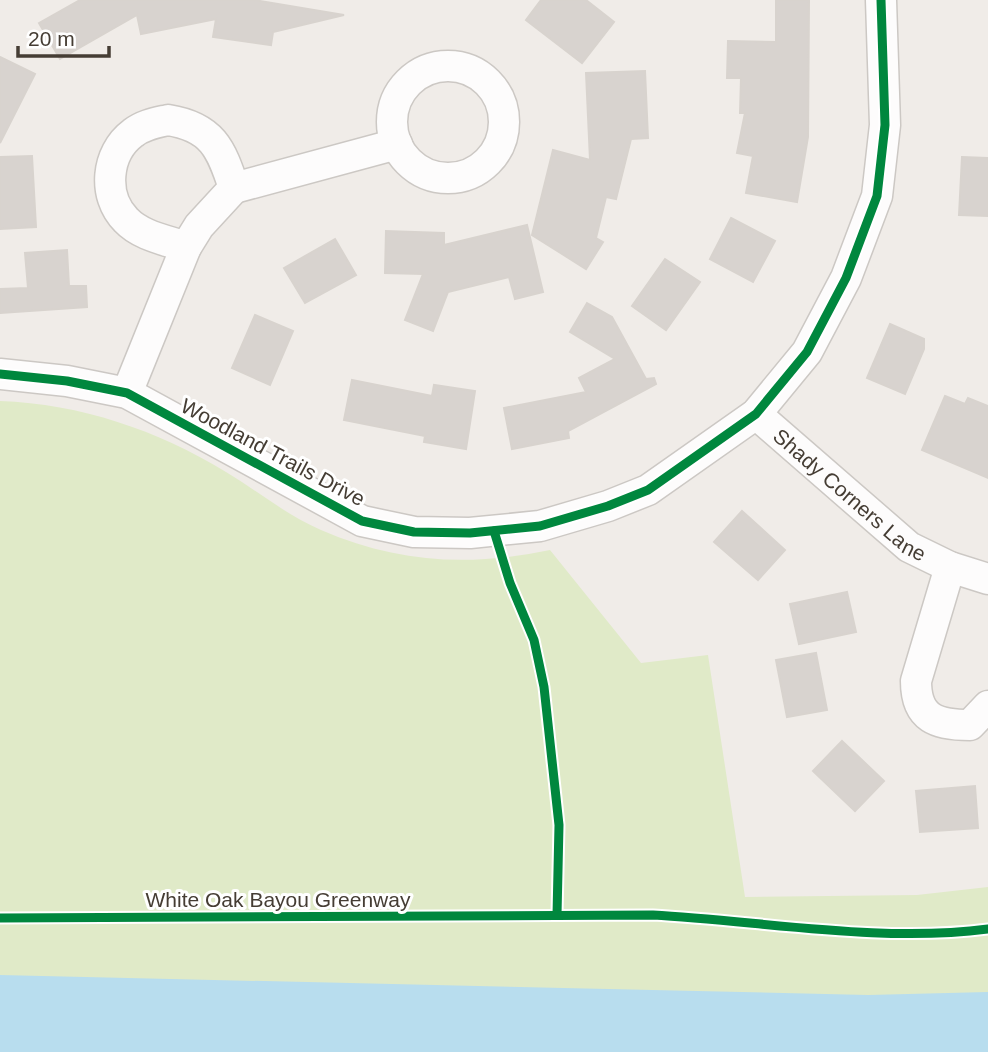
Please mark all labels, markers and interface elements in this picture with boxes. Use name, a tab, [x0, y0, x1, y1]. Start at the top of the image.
scale bar	[18, 14, 108, 58]
text: 20 m	[28, 27, 75, 50]
street label: Woodland Trails Drive	[177, 394, 369, 510]
street label: Shady Corners Lane	[769, 423, 930, 565]
street label: White Oak Bayou Greenway	[146, 888, 411, 911]

